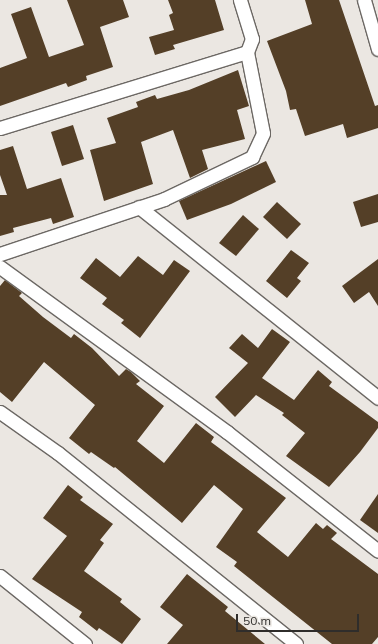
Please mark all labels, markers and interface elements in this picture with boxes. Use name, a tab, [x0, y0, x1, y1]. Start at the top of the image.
scale bar	[238, 606, 361, 632]
text: 50 m	[243, 613, 271, 628]

